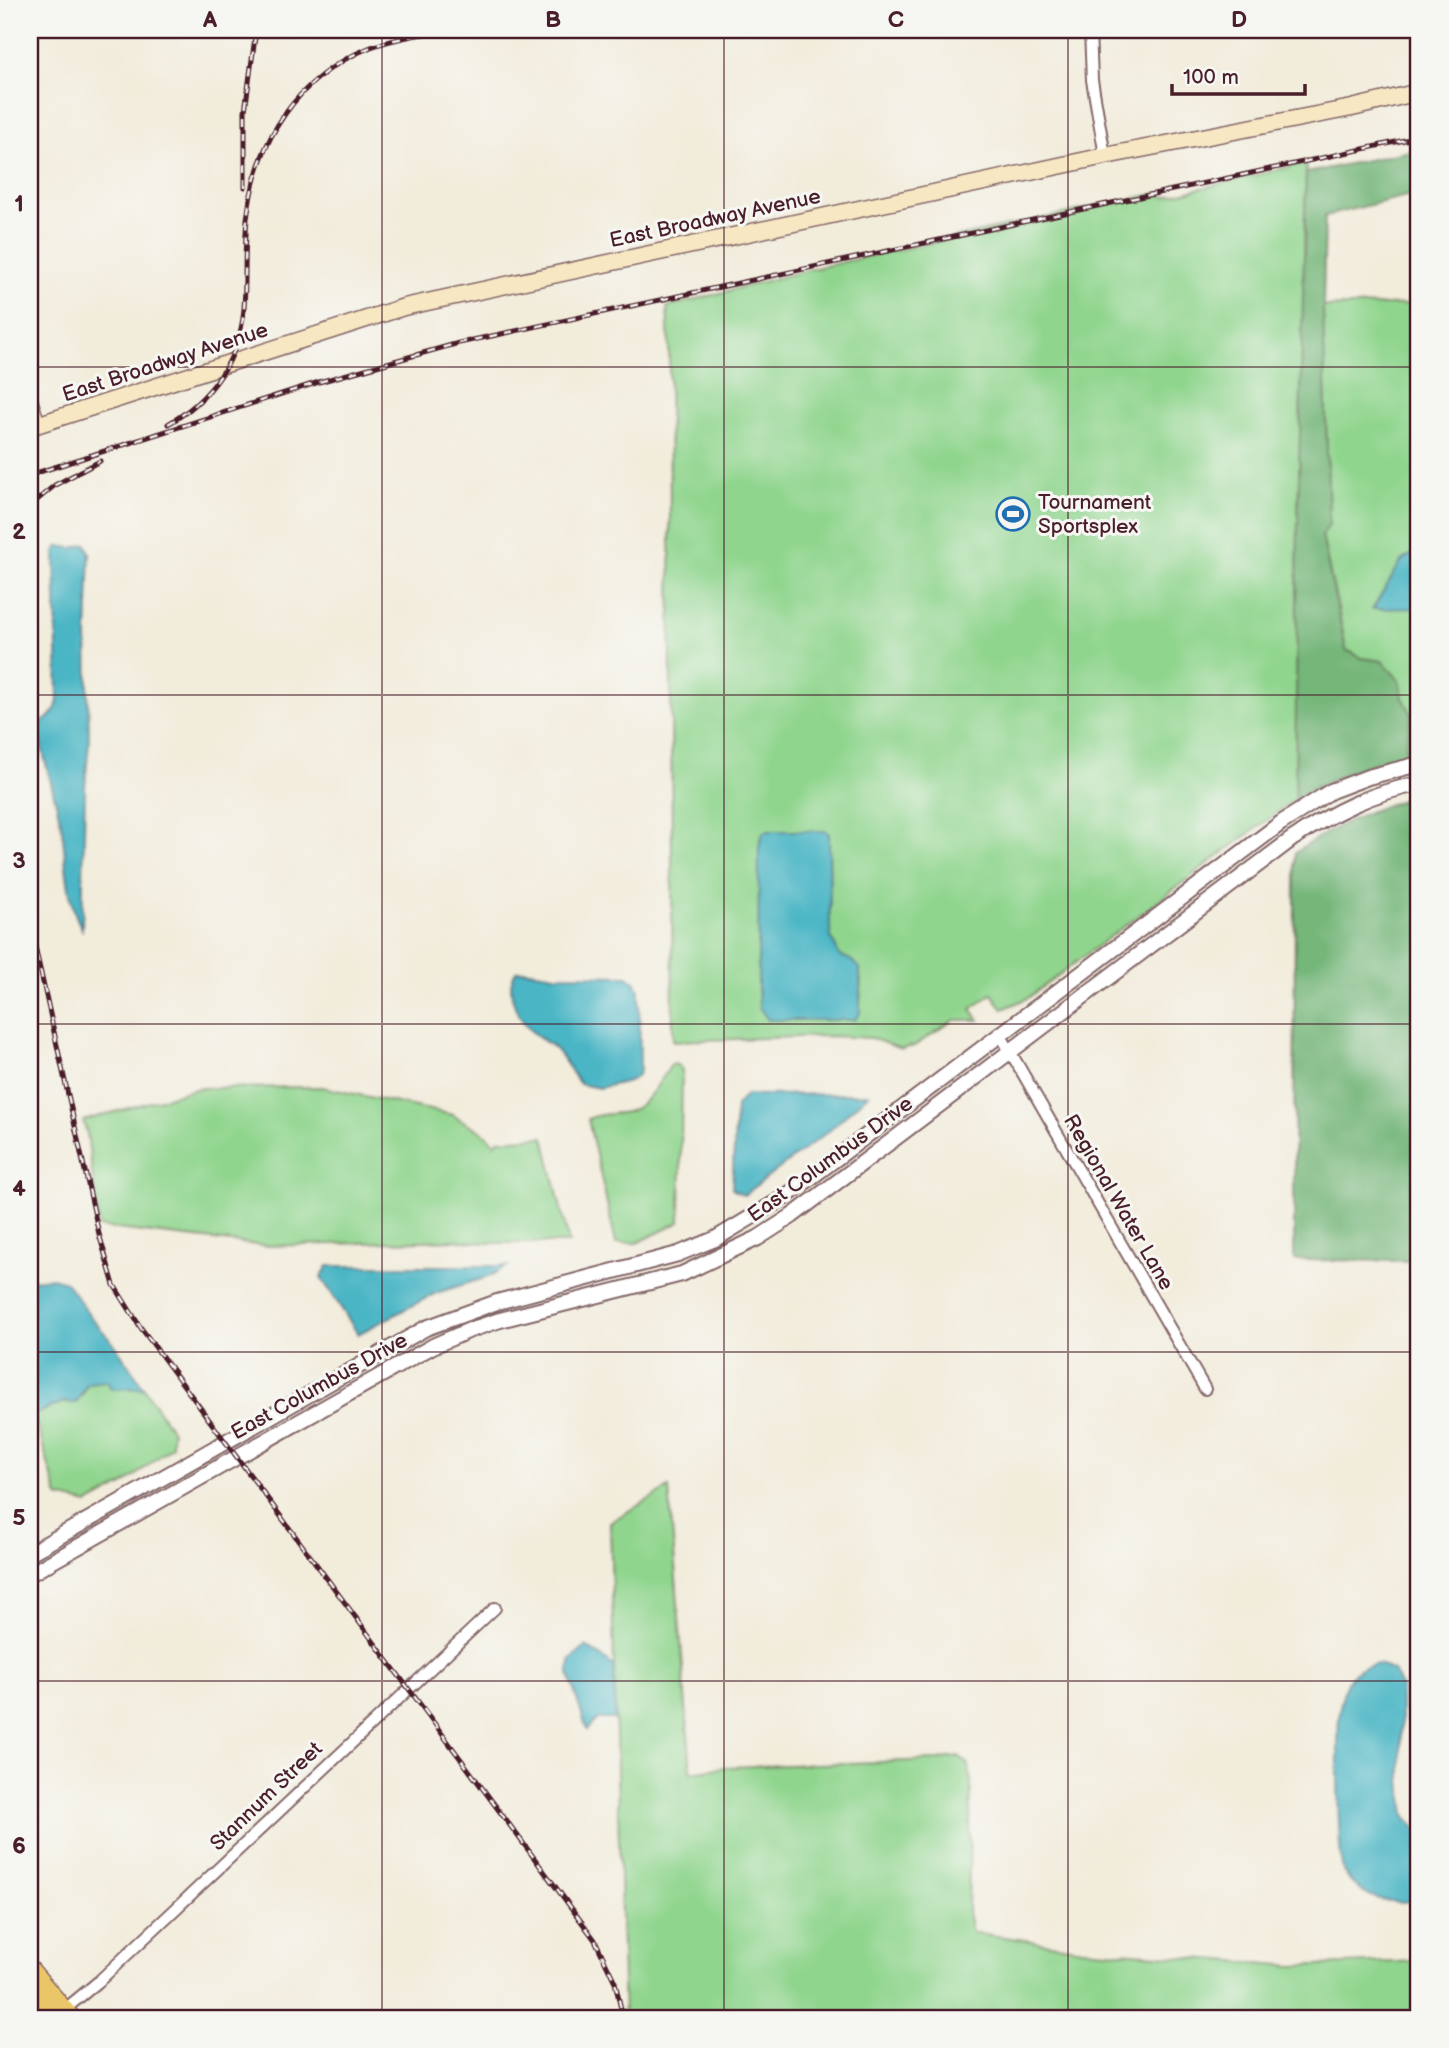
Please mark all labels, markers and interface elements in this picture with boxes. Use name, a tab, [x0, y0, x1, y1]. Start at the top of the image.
text: A	[202, 6, 218, 34]
text: B	[545, 6, 561, 34]
text: C	[888, 6, 904, 34]
text: D	[1231, 6, 1247, 34]
scale bar	[1172, 52, 1306, 96]
text: 100 m	[1183, 65, 1239, 90]
street label: East Broadway Avenue	[607, 184, 823, 253]
text: 1	[14, 190, 24, 218]
street label: East Broadway Avenue	[59, 317, 271, 408]
place label: Tournament Sportsplex	[1038, 490, 1152, 539]
sports icon: Tournament Sportsplex	[994, 495, 1032, 533]
text: 2	[12, 518, 26, 546]
text: 3	[12, 847, 26, 875]
street label: East Columbus Drive	[743, 1091, 918, 1228]
street label: Regional Water Lane	[1058, 1110, 1179, 1294]
text: 4	[12, 1175, 26, 1203]
street label: East Columbus Drive	[227, 1328, 412, 1445]
text: 5	[12, 1504, 26, 1532]
street label: Stannum Street	[205, 1736, 328, 1856]
text: 6	[12, 1832, 26, 1860]

